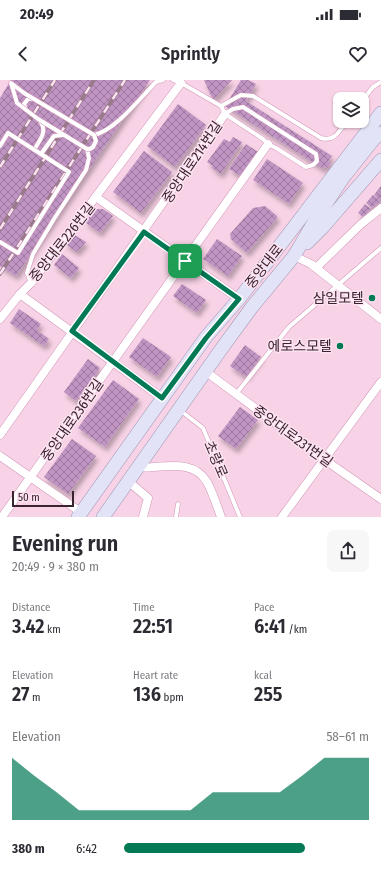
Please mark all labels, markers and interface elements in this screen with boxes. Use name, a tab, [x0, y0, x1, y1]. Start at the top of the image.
text: 20:49	[20, 5, 54, 23]
icon: back	[12, 43, 34, 65]
text: Sprintly	[161, 43, 220, 65]
icon: heart	[347, 43, 369, 65]
map controls	[333, 92, 369, 128]
button: layers	[333, 92, 369, 128]
street label: 중앙대로214번길	[159, 118, 226, 207]
street label: 중앙대로226번길	[26, 199, 99, 286]
street label: 중앙대로	[242, 241, 287, 292]
pin	[168, 244, 202, 278]
icon: arrive	[174, 250, 196, 272]
place label: 삼일모텔	[312, 290, 364, 307]
marker: 삼일모텔	[367, 293, 377, 303]
place label: 에로스모텔	[268, 338, 332, 355]
marker: 에로스모텔	[335, 341, 345, 351]
street label: 중앙대로236번길	[38, 376, 107, 465]
street label: 중앙대로231번길	[249, 402, 336, 471]
street label: 초량로	[200, 438, 231, 480]
scale bar	[12, 489, 74, 508]
text: 50 m	[18, 491, 40, 504]
text: Evening run	[12, 530, 118, 557]
button: share	[327, 530, 369, 572]
text: 20:49 · 9 × 380 m	[12, 559, 99, 574]
text: Distance	[12, 601, 51, 614]
text: Time	[133, 601, 155, 614]
text: Pace	[254, 601, 275, 614]
text: 3.42	[12, 614, 45, 638]
text: 22:51	[133, 614, 173, 638]
text: 6:41	[254, 614, 286, 638]
text: km	[45, 623, 61, 636]
text: /km	[286, 623, 307, 636]
text: Elevation	[12, 669, 53, 682]
text: Heart rate	[133, 669, 178, 682]
text: kcal	[254, 669, 272, 682]
text: 27	[12, 682, 29, 706]
text: 136	[133, 682, 161, 706]
text: 255	[254, 682, 282, 706]
text: m	[29, 691, 41, 704]
text: bpm	[161, 691, 184, 704]
text: Elevation	[12, 729, 61, 744]
text: 58–61 m	[326, 729, 369, 744]
text: 380 m	[12, 841, 45, 856]
text: 6:42	[76, 841, 97, 856]

